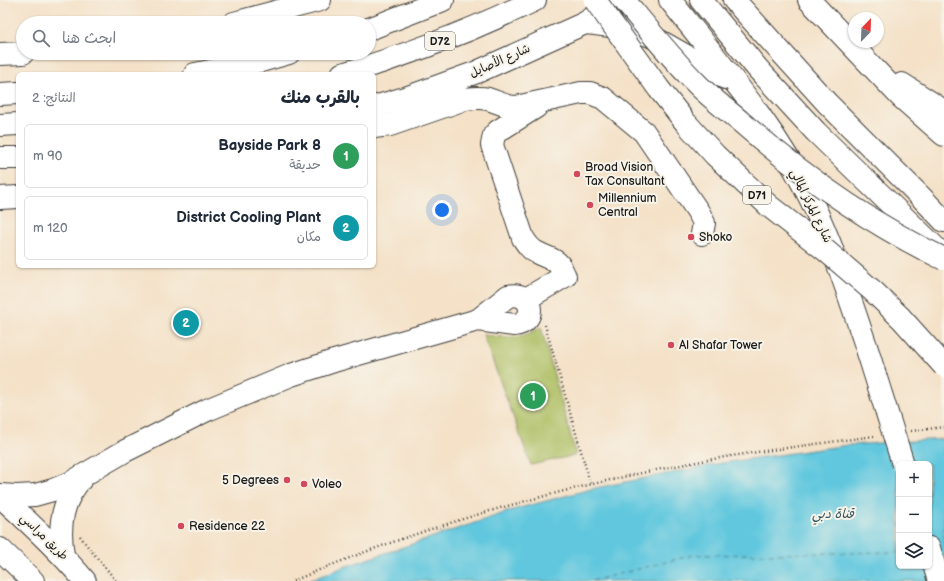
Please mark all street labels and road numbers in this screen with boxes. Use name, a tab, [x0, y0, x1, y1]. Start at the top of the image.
road number: D72	[425, 32, 455, 50]
street label: شارع الأصايل	[467, 40, 533, 82]
street label: شارع المركز المالي	[784, 167, 835, 247]
road number: D71	[743, 186, 771, 204]
street label: طريق مراسي	[15, 510, 71, 566]

